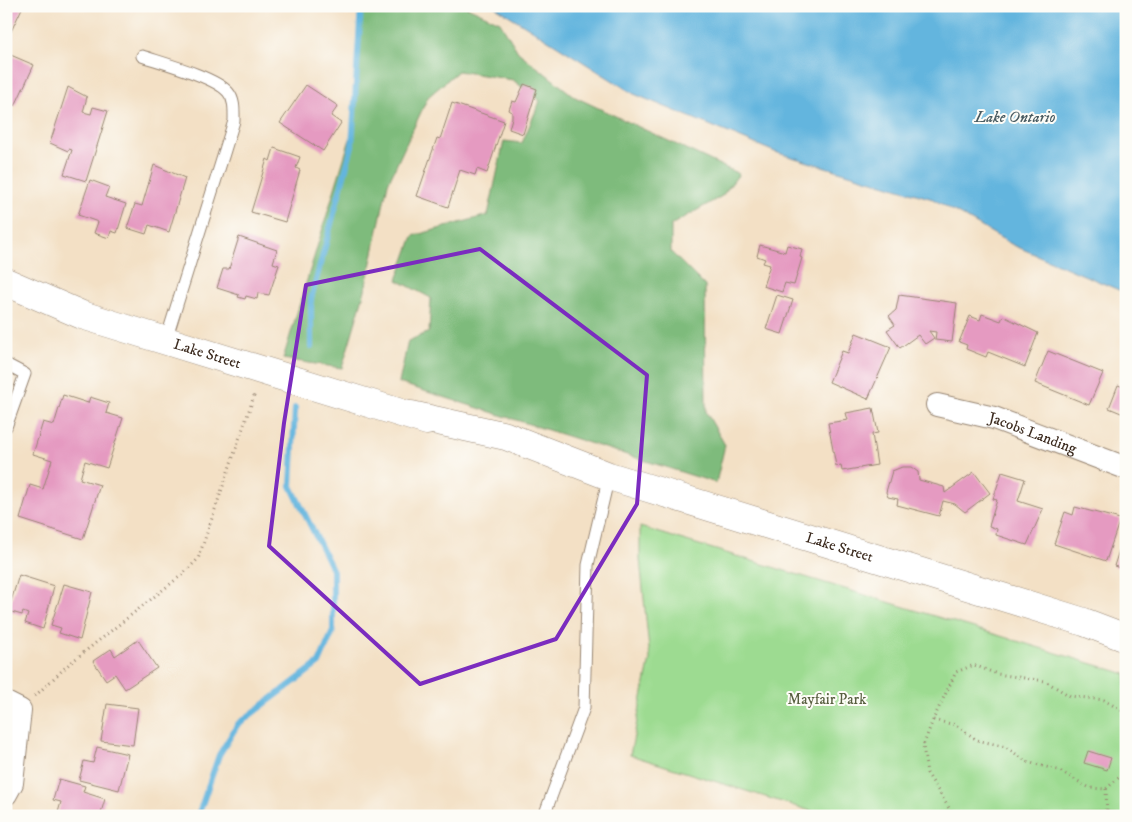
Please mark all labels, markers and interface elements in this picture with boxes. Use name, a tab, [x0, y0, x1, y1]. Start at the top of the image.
water label: Lake Ontario	[974, 107, 1055, 127]
street label: Lake Street	[171, 334, 244, 373]
street label: Jacobs Landing	[985, 407, 1080, 458]
street label: Lake Street	[804, 528, 876, 566]
park label: Mayfair Park	[788, 690, 867, 709]

